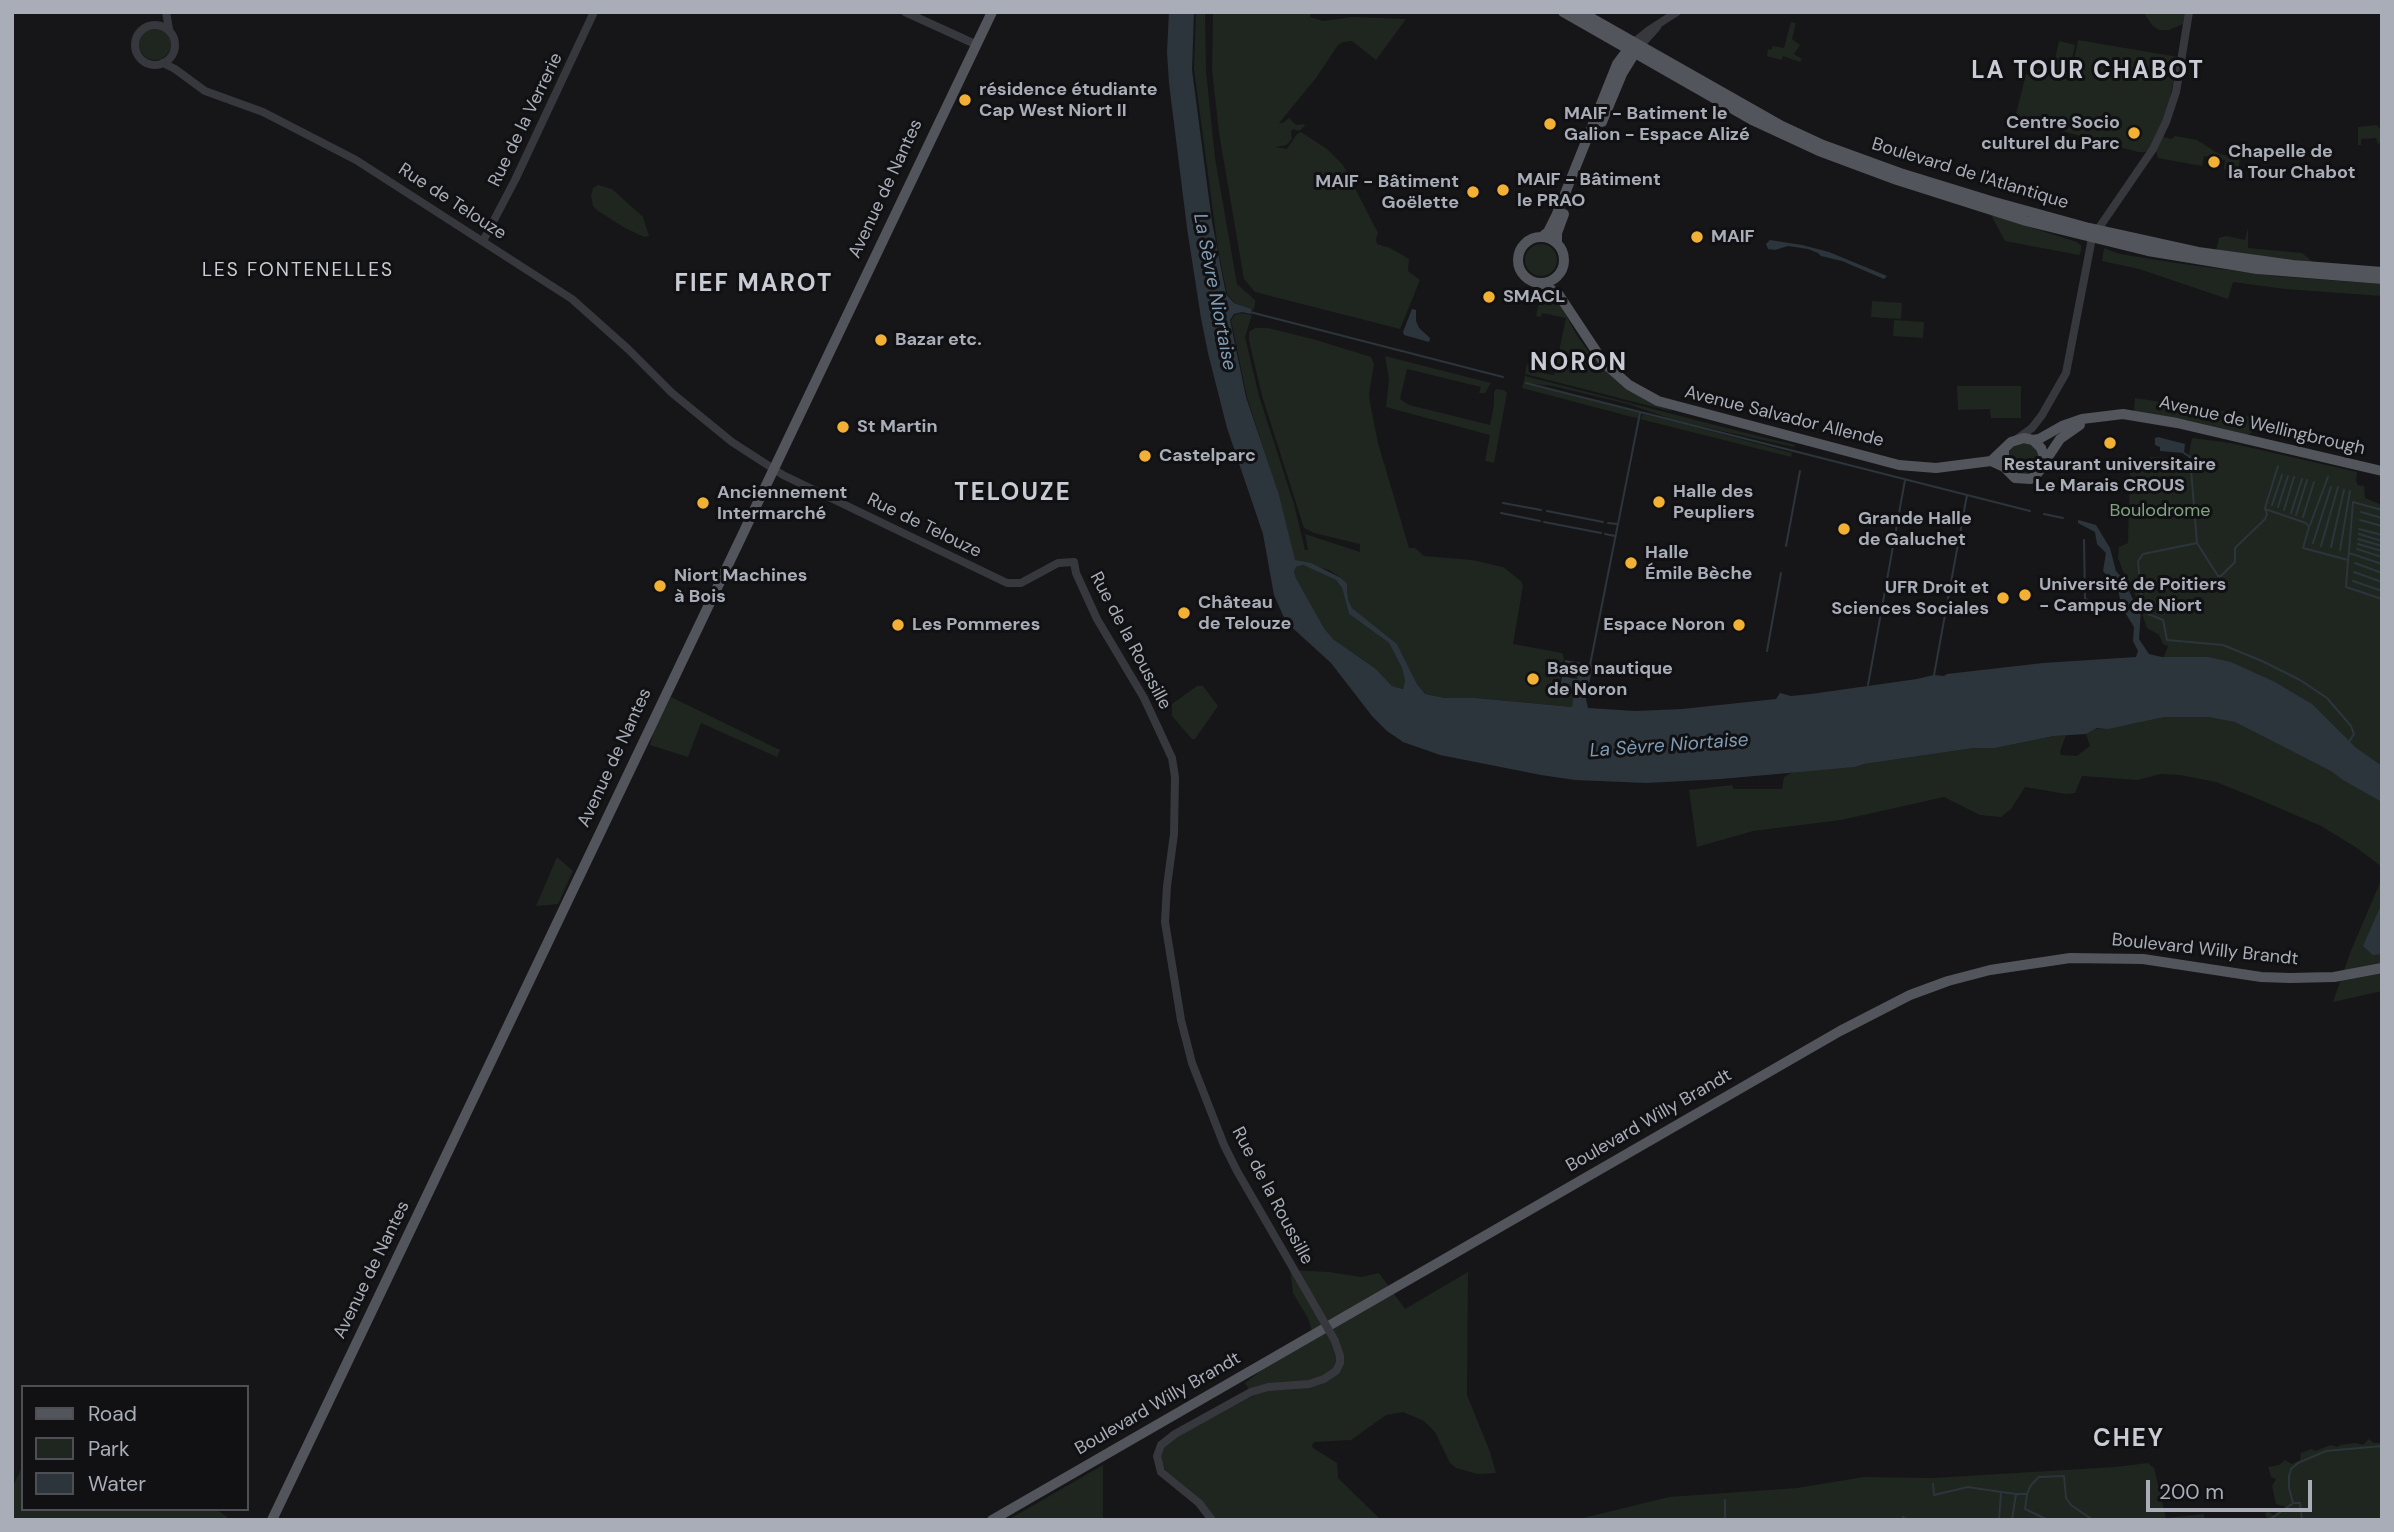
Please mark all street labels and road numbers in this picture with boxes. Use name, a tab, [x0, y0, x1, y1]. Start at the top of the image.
street label: Rue de la Verrerie	[484, 49, 568, 191]
street label: Avenue de Nantes	[844, 116, 928, 262]
street label: Boulevard de l'Atlantique	[1869, 134, 2071, 214]
street label: Rue de Telouze	[394, 159, 510, 245]
street label: Avenue Salvador Allende	[1682, 382, 1886, 452]
street label: Avenue de Wellingbrough	[2157, 392, 2367, 460]
street label: Rue de Telouze	[863, 489, 985, 563]
street label: Rue de la Roussille	[1085, 569, 1175, 713]
street label: Avenue de Nantes	[573, 685, 657, 831]
street label: Boulevard Willy Brandt	[2111, 929, 2299, 971]
street label: Boulevard Willy Brandt	[1562, 1065, 1736, 1177]
street label: Rue de la Roussille	[1227, 1124, 1317, 1268]
street label: Avenue de Nantes	[329, 1197, 415, 1343]
street label: Boulevard Willy Brandt	[1071, 1348, 1245, 1460]

